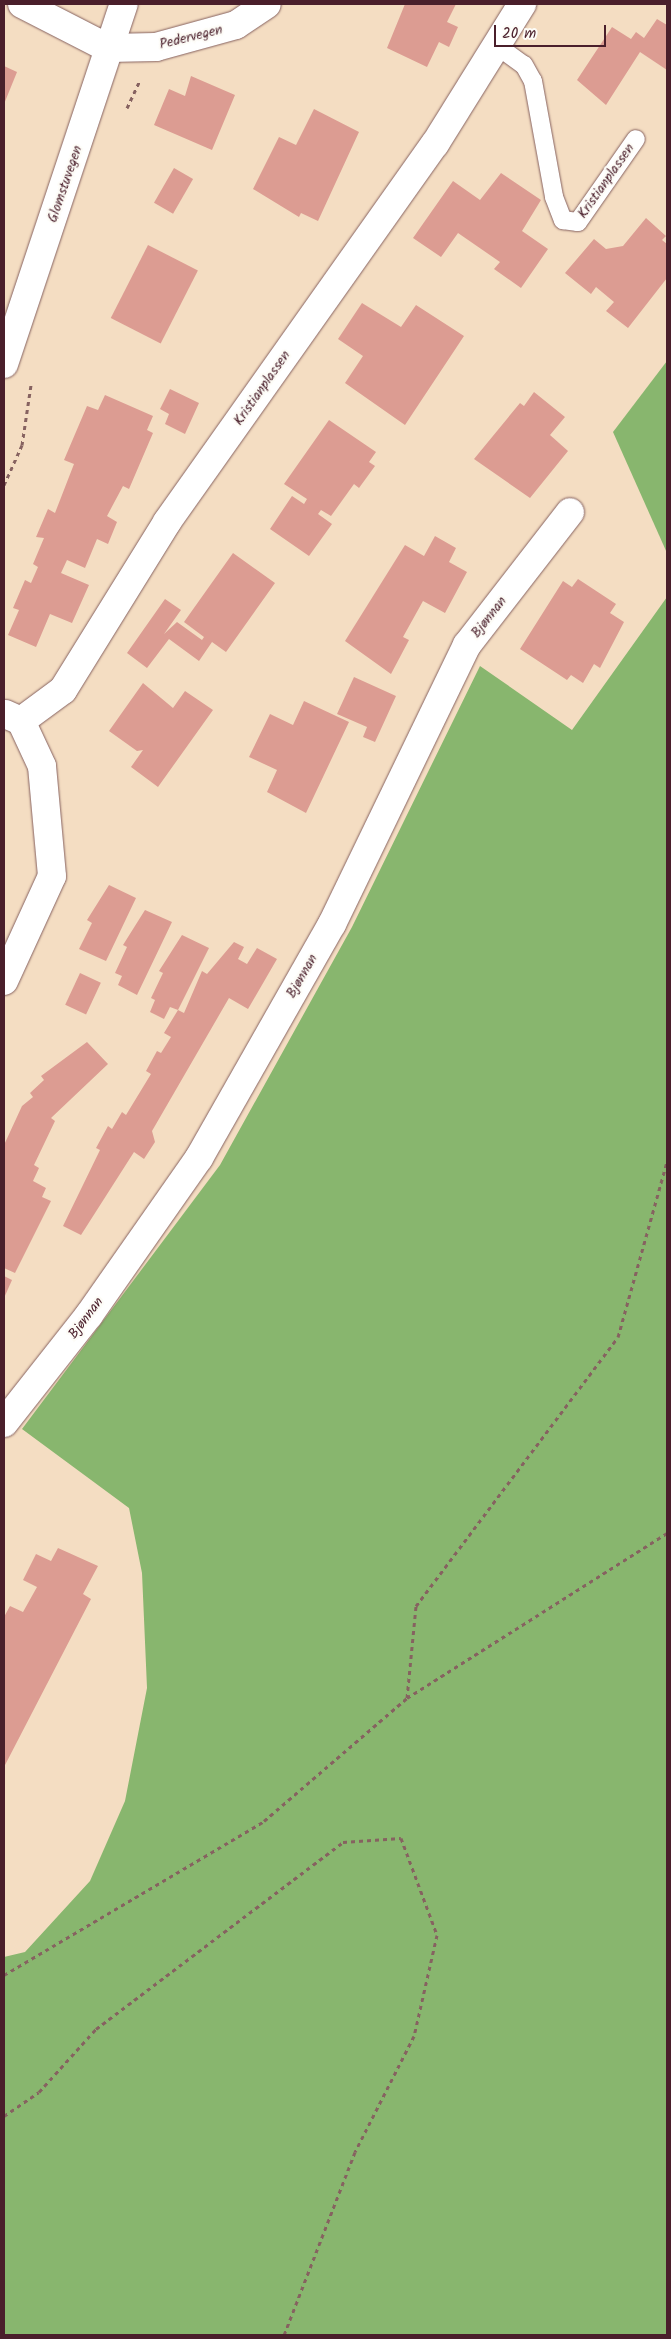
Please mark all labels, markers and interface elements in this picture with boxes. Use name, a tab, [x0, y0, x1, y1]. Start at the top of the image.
scale bar	[496, 15, 608, 47]
street label: Pedervegen	[158, 21, 224, 53]
text: 20 m	[502, 22, 536, 46]
street label: Kristianplassen	[574, 140, 638, 222]
street label: Glomstuvegen	[44, 143, 86, 225]
street label: Kristianplassen	[230, 347, 294, 429]
street label: Bjønnan	[468, 593, 510, 641]
street label: Bjønnan	[283, 951, 321, 1001]
street label: Bjønnan	[65, 1294, 107, 1342]

